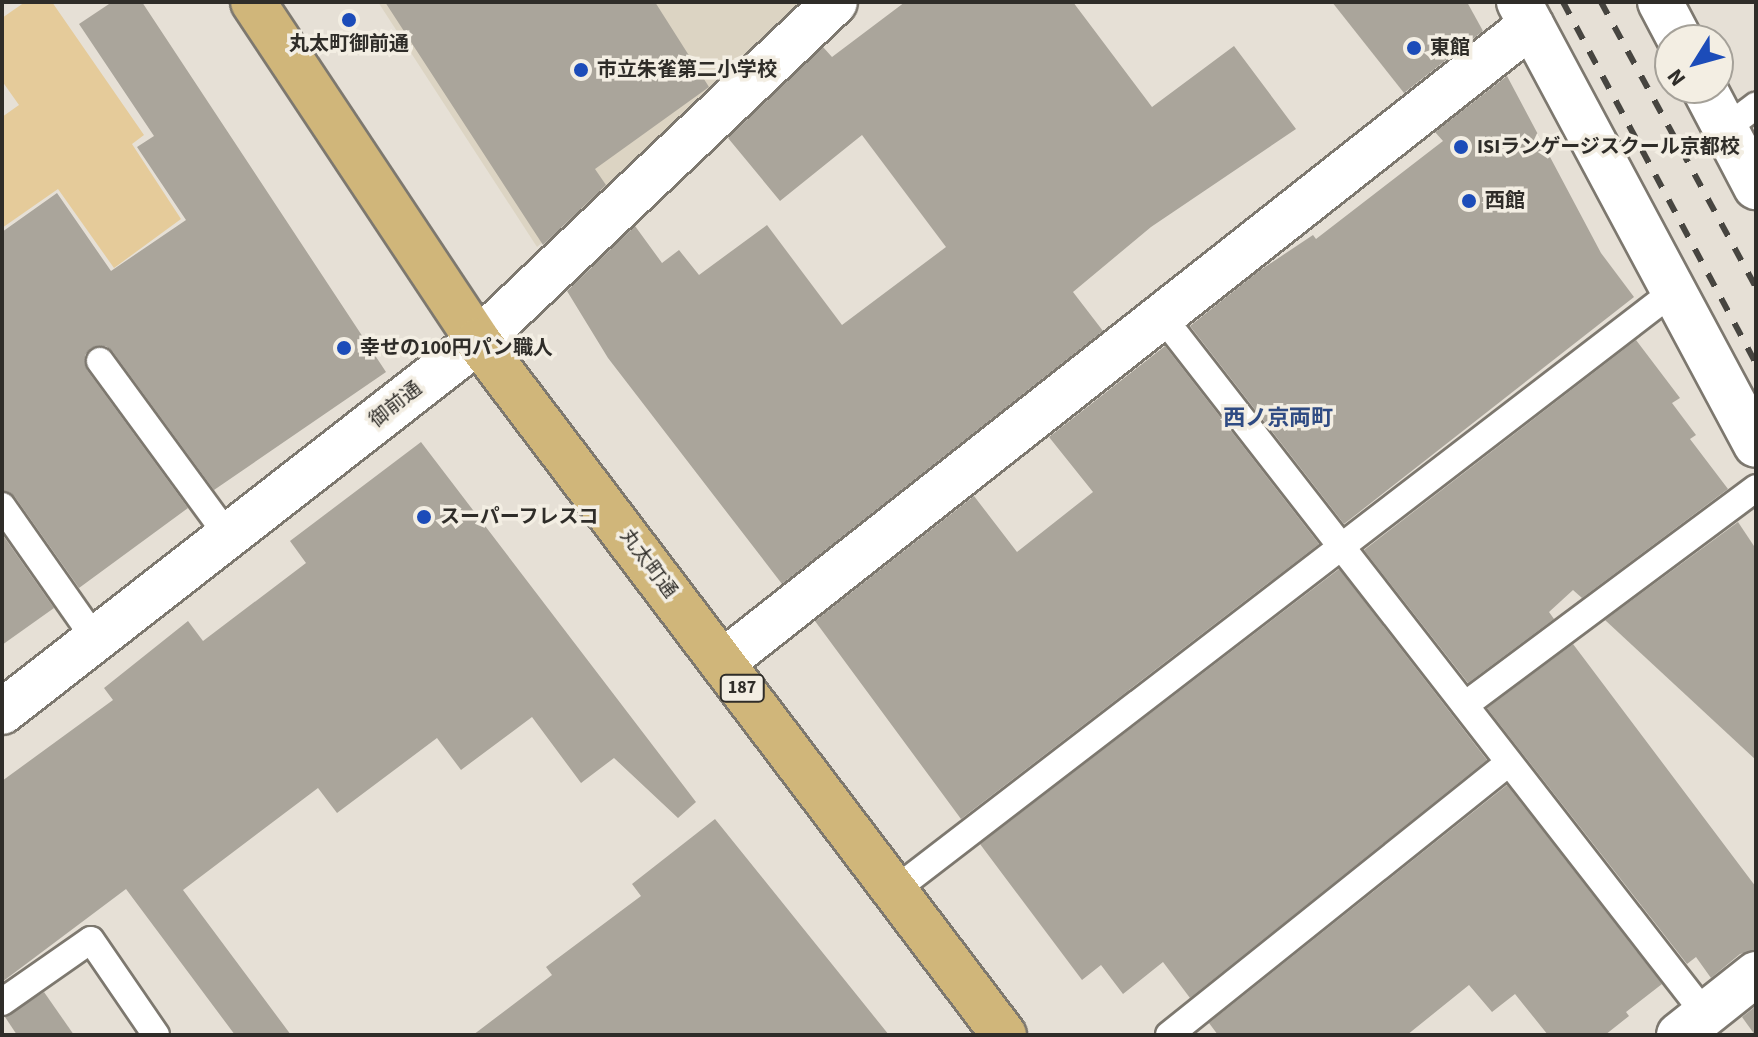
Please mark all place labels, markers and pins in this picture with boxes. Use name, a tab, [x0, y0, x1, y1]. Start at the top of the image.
marker: 丸太町御前通	[340, 11, 358, 29]
place label: 丸太町御前通	[289, 32, 409, 56]
place label: 東館	[1430, 36, 1470, 60]
marker: 東館	[1405, 39, 1423, 57]
place label: 市立朱雀第二小学校	[597, 58, 777, 82]
marker: 市立朱雀第二小学校	[572, 61, 590, 79]
place label: ISIランゲージスクール京都校	[1477, 135, 1740, 159]
marker: ISIランゲージスクール京都校	[1452, 138, 1470, 156]
place label: 西館	[1485, 189, 1525, 213]
marker: 西館	[1460, 192, 1478, 210]
place label: 幸せの100円パン職人	[360, 336, 552, 360]
marker: 幸せの100円パン職人	[335, 339, 353, 357]
place label: スーパーフレスコ	[440, 505, 600, 529]
marker: スーパーフレスコ	[415, 508, 433, 526]

